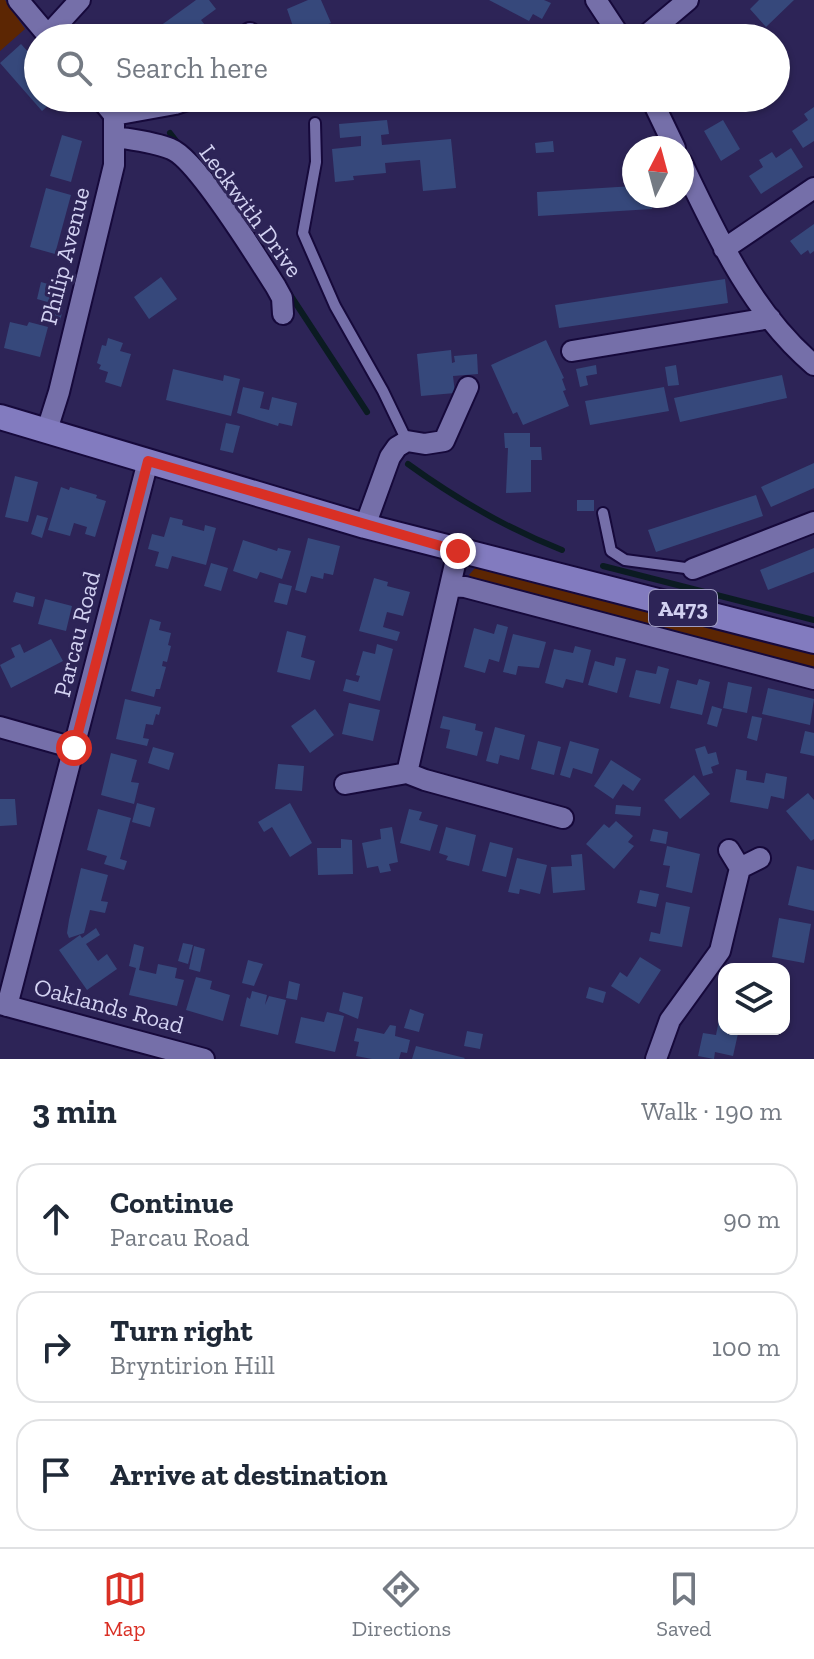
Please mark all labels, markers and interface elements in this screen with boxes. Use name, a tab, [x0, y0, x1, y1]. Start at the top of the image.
search box	[24, 24, 790, 112]
icon: search	[52, 46, 96, 90]
text: Search here	[116, 50, 268, 86]
north arrow	[622, 136, 694, 208]
street label: Leckwith Drive	[194, 139, 309, 283]
street label: Philip Avenue	[33, 184, 96, 328]
route end	[440, 533, 476, 569]
street label: Parcau Road	[47, 568, 106, 700]
road number: A473	[649, 590, 717, 626]
route start	[56, 730, 92, 766]
map controls	[718, 963, 790, 1035]
button: layers	[718, 963, 790, 1035]
street label: Oaklands Road	[31, 972, 187, 1039]
text: 3 min	[32, 1091, 117, 1132]
text: Walk · 190 m	[641, 1095, 782, 1127]
text: Continue	[110, 1185, 234, 1221]
icon: ahead	[34, 1197, 78, 1241]
text: 90 m	[723, 1203, 780, 1235]
text: Parcau Road	[110, 1221, 249, 1253]
text: Turn right	[110, 1313, 252, 1349]
icon: right	[34, 1325, 78, 1369]
text: 100 m	[712, 1331, 780, 1363]
text: Bryntirion Hill	[110, 1349, 275, 1381]
icon: arrive	[34, 1453, 78, 1497]
text: Arrive at destination	[110, 1457, 387, 1493]
tab: Map	[103, 1567, 147, 1642]
tab: Directions	[352, 1567, 451, 1642]
tab: Saved	[656, 1567, 711, 1642]

